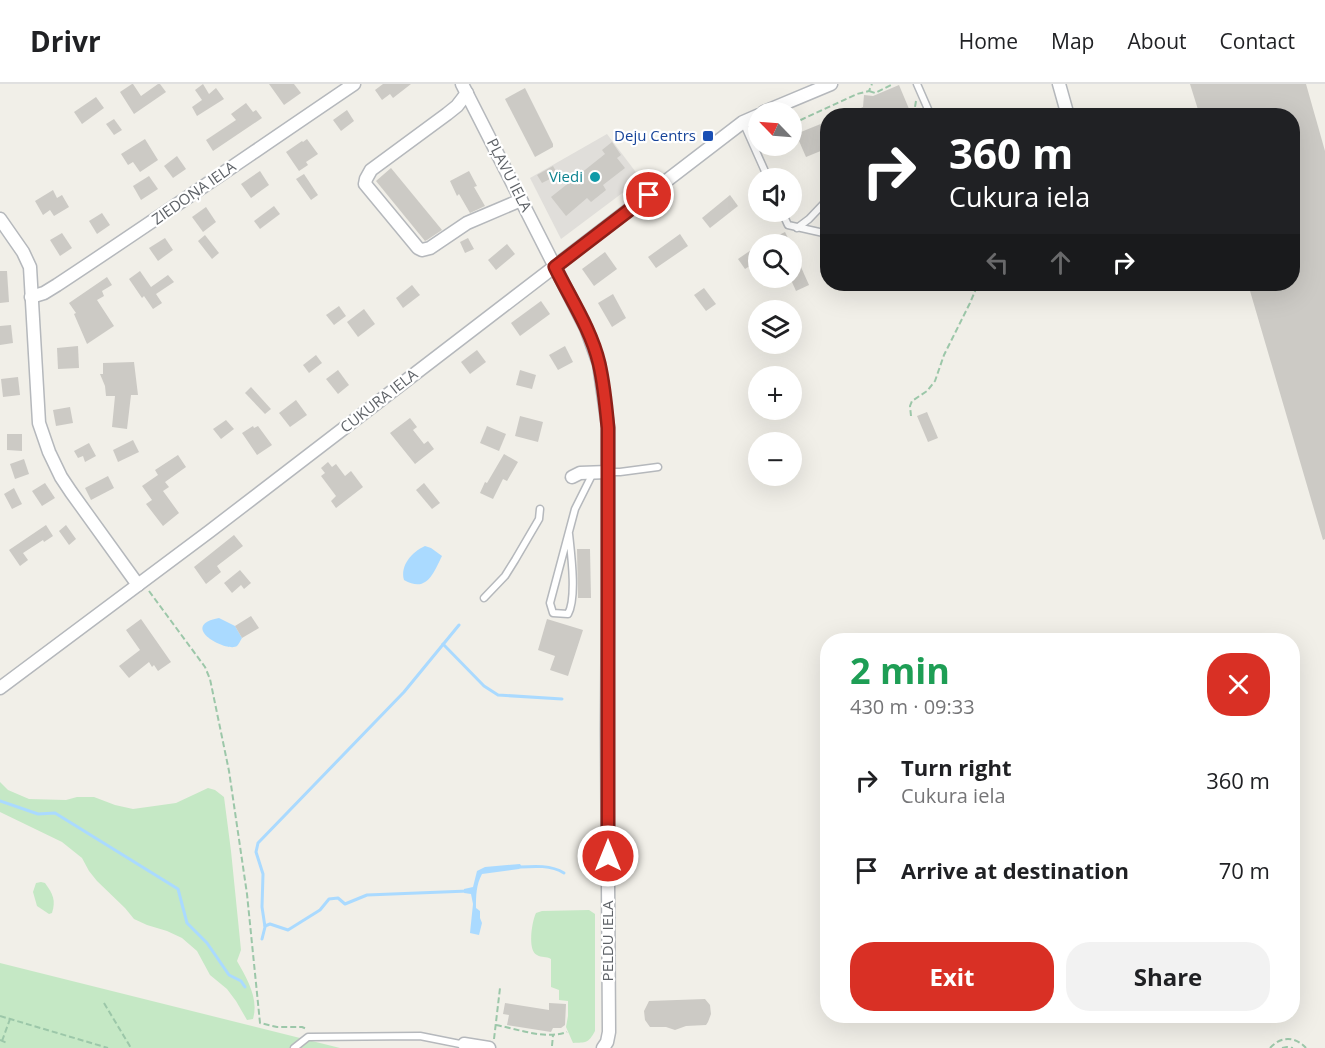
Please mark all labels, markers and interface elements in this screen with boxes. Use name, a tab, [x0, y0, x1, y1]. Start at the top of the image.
text: Drivr	[30, 22, 101, 60]
text: Home	[959, 27, 1018, 55]
text: Map	[1051, 27, 1094, 55]
text: About	[1127, 27, 1187, 55]
text: Contact	[1220, 27, 1295, 55]
north arrow	[748, 102, 802, 156]
map controls	[748, 102, 802, 486]
text: 360 m	[949, 124, 1073, 181]
place label: Deju Centrs	[614, 125, 696, 145]
marker: Deju Centrs	[701, 129, 715, 143]
icon: right	[850, 132, 928, 210]
street label: PĻAVU IELA	[483, 134, 537, 215]
street label: ZIEDOŅA IELA	[147, 156, 240, 229]
place label: Viedi	[549, 166, 583, 186]
button: sound	[748, 168, 802, 222]
pin	[623, 169, 674, 220]
marker: Viedi	[588, 170, 602, 184]
icon: arrive	[632, 178, 665, 211]
text: Cukura iela	[949, 178, 1090, 215]
button: search	[748, 234, 802, 288]
icon: left	[981, 246, 1014, 279]
icon: ahead	[1044, 246, 1077, 279]
icon: right	[1107, 246, 1140, 279]
button: layers	[748, 300, 802, 354]
street label: CUKURA IELA	[336, 363, 422, 437]
button: +	[748, 366, 802, 420]
button: −	[748, 432, 802, 486]
text: 2 min	[850, 646, 950, 695]
button: close	[1207, 653, 1270, 716]
text: 430 m · 09:33	[850, 693, 975, 720]
text: Turn right	[901, 752, 1012, 782]
icon: right	[850, 764, 883, 797]
text: 360 m	[1206, 765, 1270, 795]
text: Cukura iela	[901, 782, 1006, 809]
position arrow	[576, 824, 640, 888]
icon: arrive	[850, 854, 883, 887]
text: Arrive at destination	[901, 855, 1129, 885]
text: 70 m	[1219, 855, 1270, 885]
street label: PELDU IELA	[597, 900, 617, 981]
button: Exit	[850, 942, 1054, 1011]
button: Share	[1066, 942, 1270, 1011]

